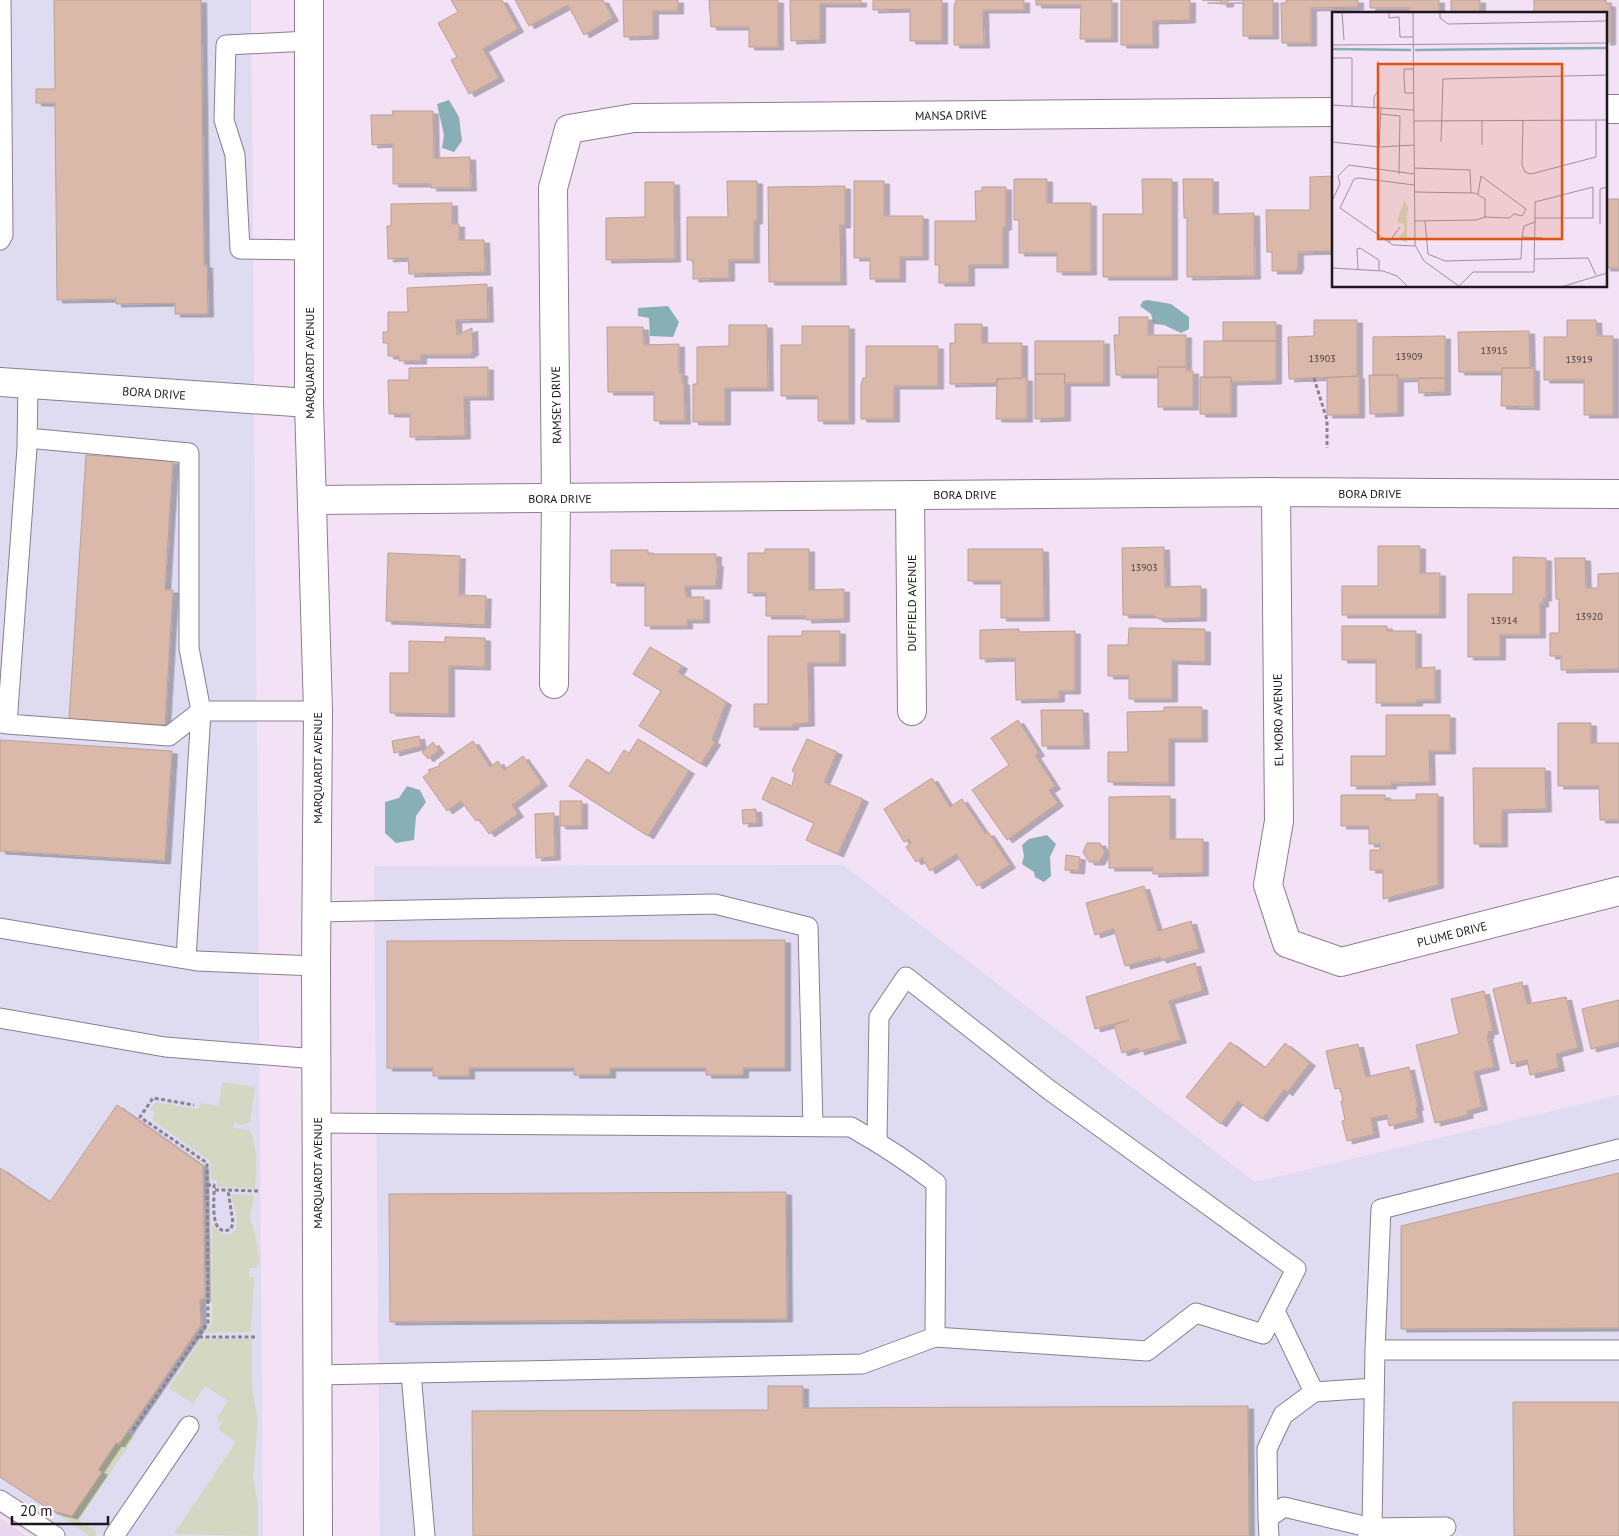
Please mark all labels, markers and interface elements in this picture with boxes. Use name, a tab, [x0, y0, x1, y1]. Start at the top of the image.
inset map	[1332, 12, 1606, 288]
street label: MANSA DRIVE	[915, 107, 987, 123]
street label: MARQUARDT AVENUE	[302, 307, 317, 419]
house number: 13915	[1480, 344, 1508, 357]
house number: 13909	[1395, 350, 1423, 363]
house number: 13903	[1308, 352, 1336, 365]
house number: 13919	[1565, 353, 1593, 366]
street label: RAMSEY DRIVE	[548, 366, 564, 444]
street label: BORA DRIVE	[122, 383, 186, 403]
street label: BORA DRIVE	[1338, 486, 1402, 501]
street label: BORA DRIVE	[933, 487, 997, 502]
street label: BORA DRIVE	[528, 491, 592, 506]
street label: DUFFIELD AVENUE	[904, 555, 919, 651]
house number: 13903	[1130, 561, 1158, 574]
house number: 13920	[1575, 610, 1603, 623]
house number: 13914	[1490, 614, 1518, 627]
street label: EL MORO AVENUE	[1270, 674, 1286, 766]
street label: MARQUARDT AVENUE	[310, 712, 325, 824]
street label: PLUME DRIVE	[1415, 918, 1489, 950]
street label: MARQUARDT AVENUE	[310, 1117, 325, 1229]
scale bar	[12, 1494, 109, 1526]
text: 20 m	[20, 1501, 53, 1520]

